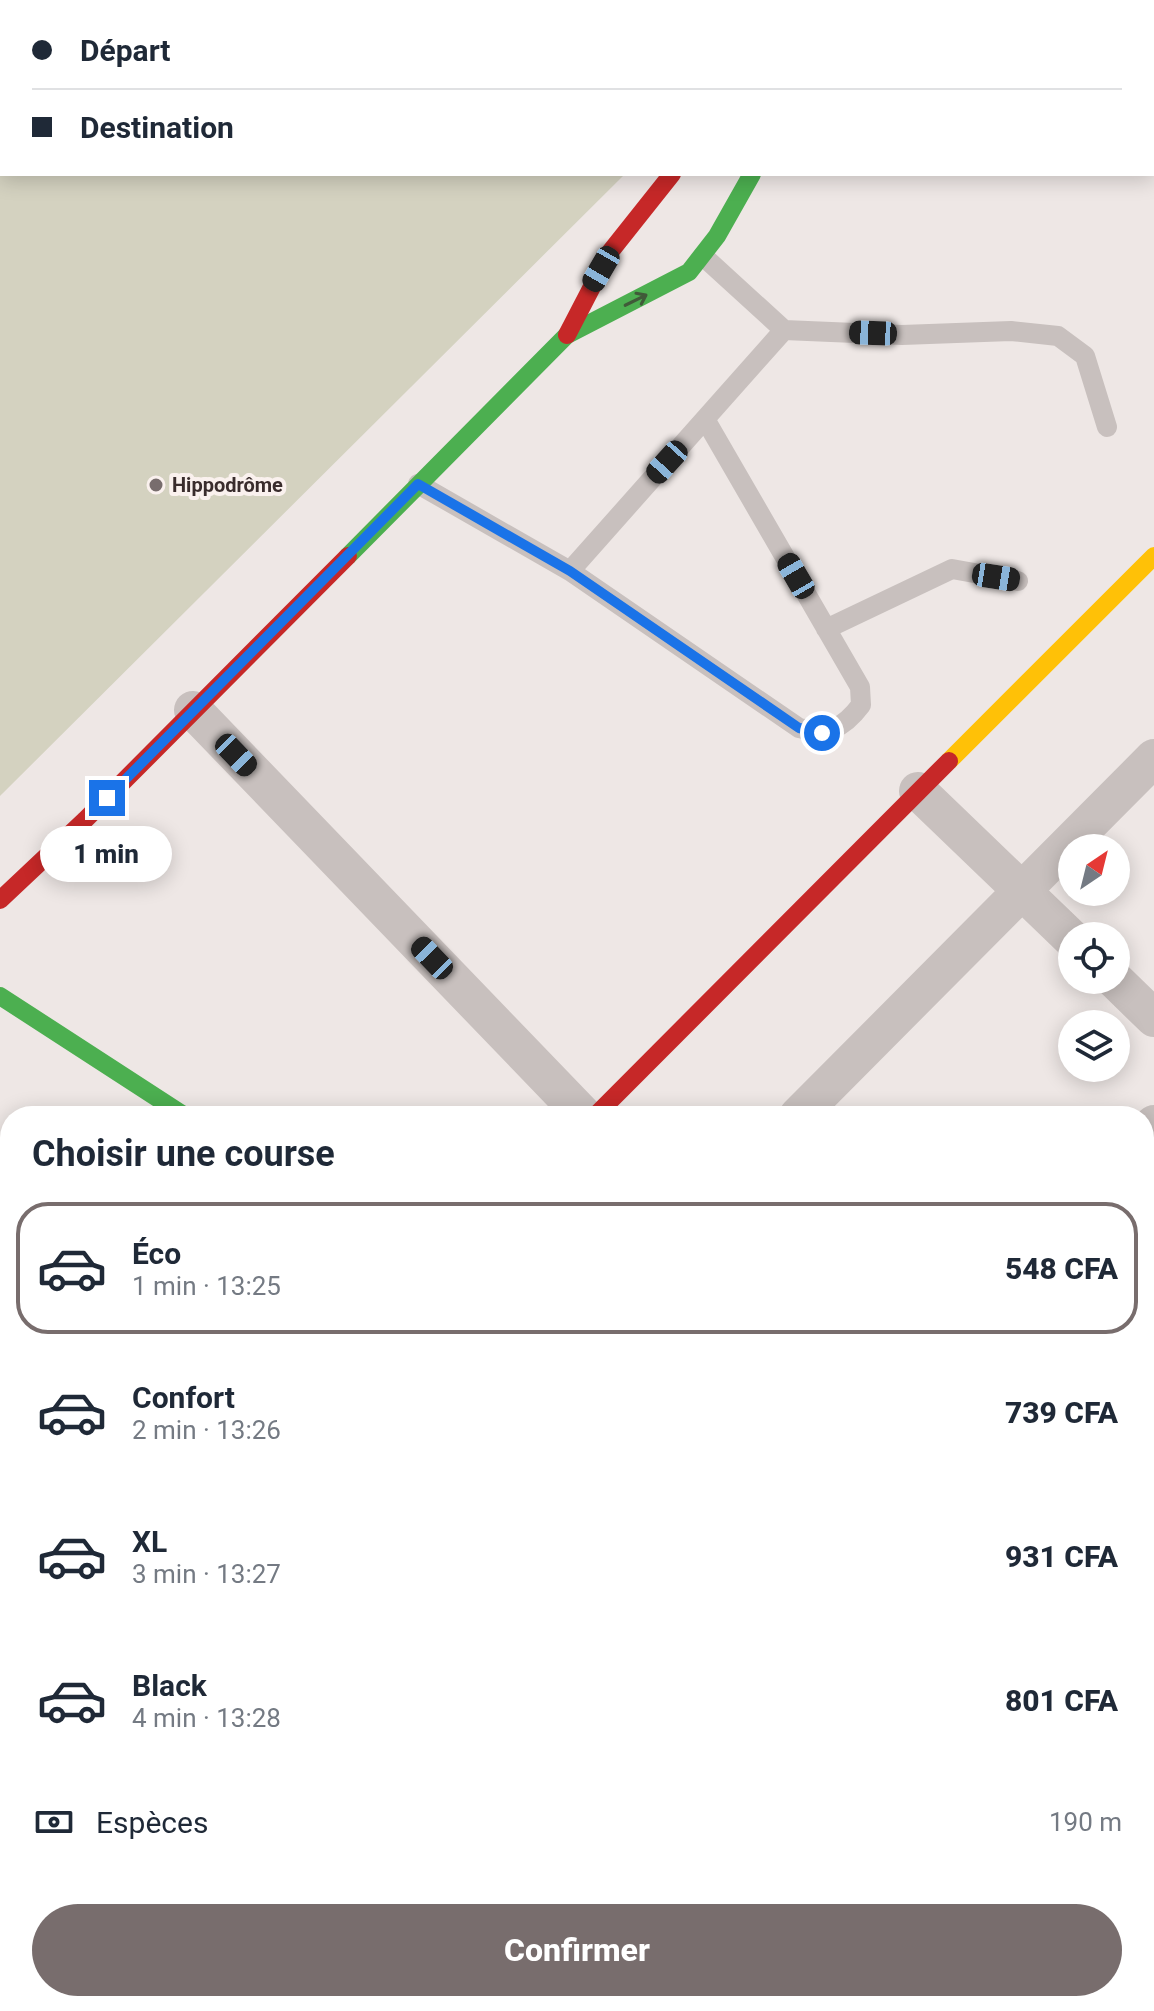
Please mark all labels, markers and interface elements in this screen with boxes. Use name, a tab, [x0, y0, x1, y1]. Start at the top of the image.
text: Départ	[80, 33, 171, 68]
text: Destination	[80, 110, 234, 145]
car	[579, 242, 623, 296]
one-way arrow	[624, 291, 648, 307]
car	[849, 320, 897, 346]
car	[642, 436, 692, 488]
place label: Hippodrôme	[172, 473, 283, 497]
marker: Hippodrôme	[147, 476, 165, 494]
car	[774, 549, 818, 603]
car	[970, 561, 1022, 593]
route start	[804, 715, 840, 751]
car	[211, 729, 261, 781]
route end	[89, 780, 125, 816]
callout: 1 min	[41, 826, 173, 882]
north arrow	[1058, 834, 1130, 906]
map controls	[1058, 834, 1130, 1082]
text: 1 min	[73, 839, 139, 869]
button: locate	[1058, 922, 1130, 994]
car	[407, 932, 457, 984]
button: layers	[1058, 1010, 1130, 1082]
text: Choisir une course	[32, 1133, 335, 1175]
icon: car	[36, 1232, 108, 1304]
text: Éco	[132, 1236, 181, 1271]
text: 548 CFA	[1005, 1251, 1118, 1286]
text: 1 min · 13:25	[132, 1271, 281, 1301]
icon: car	[36, 1376, 108, 1448]
text: Confort	[132, 1380, 235, 1415]
text: 739 CFA	[1005, 1395, 1118, 1430]
text: 2 min · 13:26	[132, 1415, 281, 1445]
icon: car	[36, 1520, 108, 1592]
text: XL	[132, 1524, 167, 1559]
text: 931 CFA	[1005, 1539, 1118, 1574]
text: 3 min · 13:27	[132, 1559, 281, 1589]
icon: car	[36, 1664, 108, 1736]
text: Black	[132, 1668, 207, 1703]
text: 801 CFA	[1005, 1683, 1118, 1718]
text: 4 min · 13:28	[132, 1703, 281, 1733]
icon: cash	[32, 1800, 76, 1844]
text: Espèces	[96, 1805, 208, 1840]
text: 190 m	[1049, 1807, 1122, 1837]
button: Confirmer	[32, 1904, 1122, 1996]

